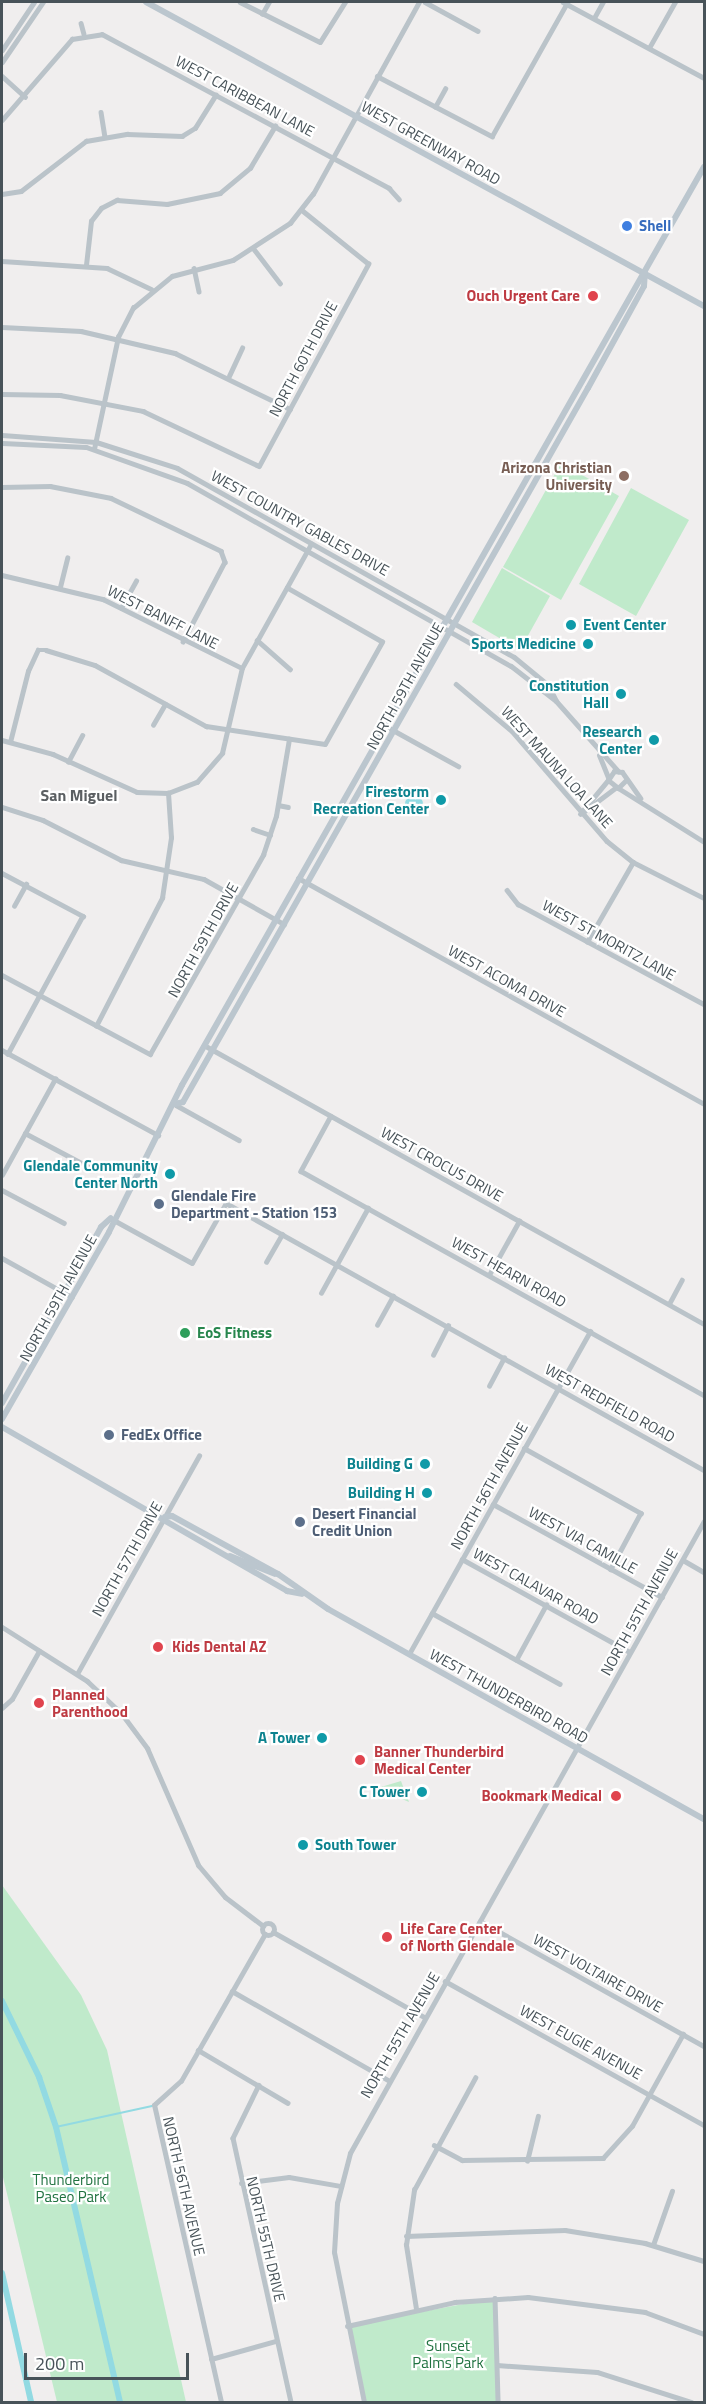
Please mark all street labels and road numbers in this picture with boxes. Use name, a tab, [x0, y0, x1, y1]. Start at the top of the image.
street label: WEST CARIBBEAN LANE	[173, 52, 317, 140]
street label: WEST GREENWAY ROAD	[358, 97, 504, 189]
street label: NORTH 60TH DRIVE	[265, 298, 341, 420]
street label: WEST COUNTRY GABLES DRIVE	[208, 466, 392, 580]
street label: WEST BANFF LANE	[104, 581, 222, 653]
street label: NORTH 59TH AVENUE	[363, 619, 447, 753]
street label: WEST MAUNA LOA LANE	[498, 702, 616, 832]
street label: NORTH 59TH DRIVE	[164, 880, 242, 1000]
street label: WEST ST MORITZ LANE	[539, 896, 679, 984]
street label: WEST ACOMA DRIVE	[445, 941, 569, 1021]
street label: WEST CROCUS DRIVE	[378, 1123, 506, 1205]
street label: NORTH 59TH AVENUE	[16, 1231, 100, 1365]
street label: WEST HEARN ROAD	[448, 1233, 570, 1311]
street label: WEST REDFIELD ROAD	[542, 1360, 678, 1446]
street label: NORTH 56TH AVENUE	[447, 1419, 531, 1553]
street label: NORTH 57TH DRIVE	[88, 1499, 166, 1619]
street label: WEST VIA CAMILLE	[525, 1503, 641, 1577]
street label: WEST CALAVAR ROAD	[470, 1544, 602, 1628]
street label: NORTH 55TH AVENUE	[597, 1545, 681, 1679]
street label: WEST THUNDERBIRD ROAD	[427, 1645, 591, 1747]
street label: WEST VOLTAIRE DRIVE	[530, 1930, 666, 2016]
street label: NORTH 55TH AVENUE	[357, 1969, 443, 2101]
street label: WEST EUGIE AVENUE	[517, 2001, 645, 2083]
street label: NORTH 56TH AVENUE	[159, 2115, 209, 2257]
street label: NORTH 55TH DRIVE	[243, 2175, 289, 2303]

